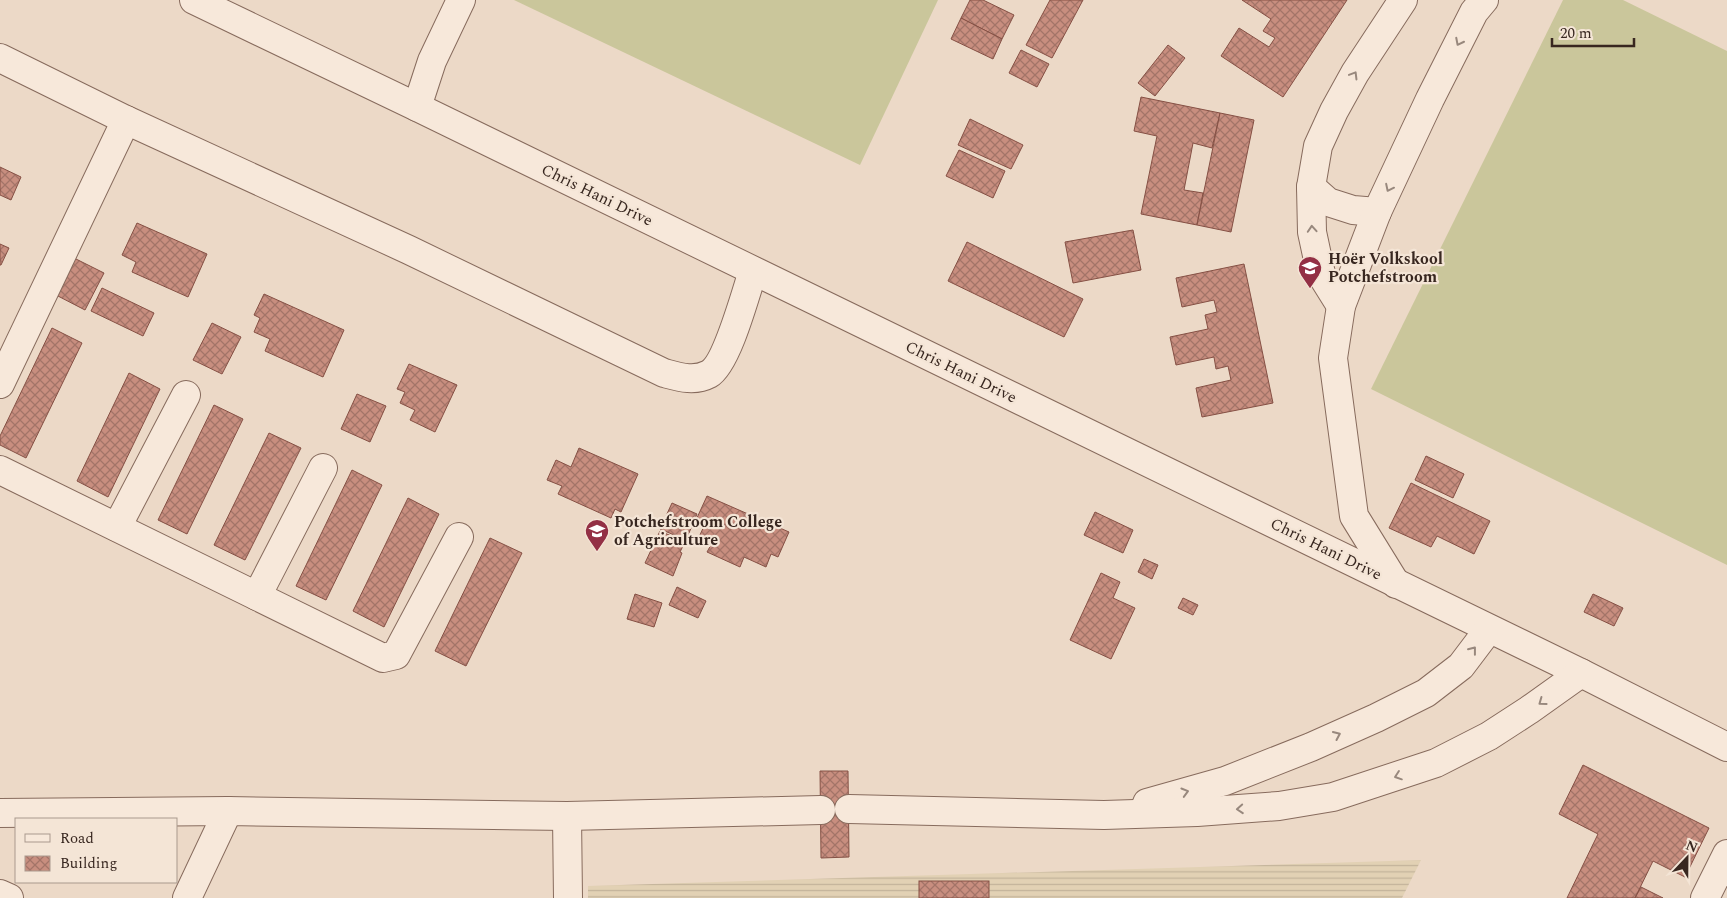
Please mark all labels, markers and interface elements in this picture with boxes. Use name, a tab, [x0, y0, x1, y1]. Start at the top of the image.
scale bar	[1552, 15, 1634, 47]
text: 20 m	[1560, 22, 1592, 45]
one-way arrow	[1455, 37, 1465, 46]
one-way arrow	[1347, 72, 1357, 81]
street label: Chris Hani Drive	[537, 158, 657, 232]
one-way arrow	[1385, 183, 1395, 192]
one-way arrow	[1307, 224, 1318, 232]
place label: Hoër Volkskool Potchefstroom	[1328, 247, 1443, 289]
school or university icon: Hoër Volkskool Potchefstroom	[1297, 255, 1323, 289]
street label: Chris Hani Drive	[901, 335, 1021, 409]
place label: Potchefstroom College of Agriculture	[614, 510, 782, 552]
street label: Chris Hani Drive	[1266, 512, 1386, 586]
school or university icon: Potchefstroom College of Agriculture	[584, 518, 610, 552]
one-way arrow	[1467, 646, 1476, 656]
one-way arrow	[1539, 696, 1548, 704]
one-way arrow	[1332, 731, 1341, 742]
one-way arrow	[1394, 770, 1403, 780]
one-way arrow	[1181, 787, 1189, 798]
one-way arrow	[1235, 803, 1243, 814]
legend	[15, 818, 178, 883]
text: Road	[60, 827, 94, 850]
north arrow	[1662, 833, 1712, 883]
text: N	[1682, 835, 1701, 858]
text: Building	[60, 852, 117, 875]

